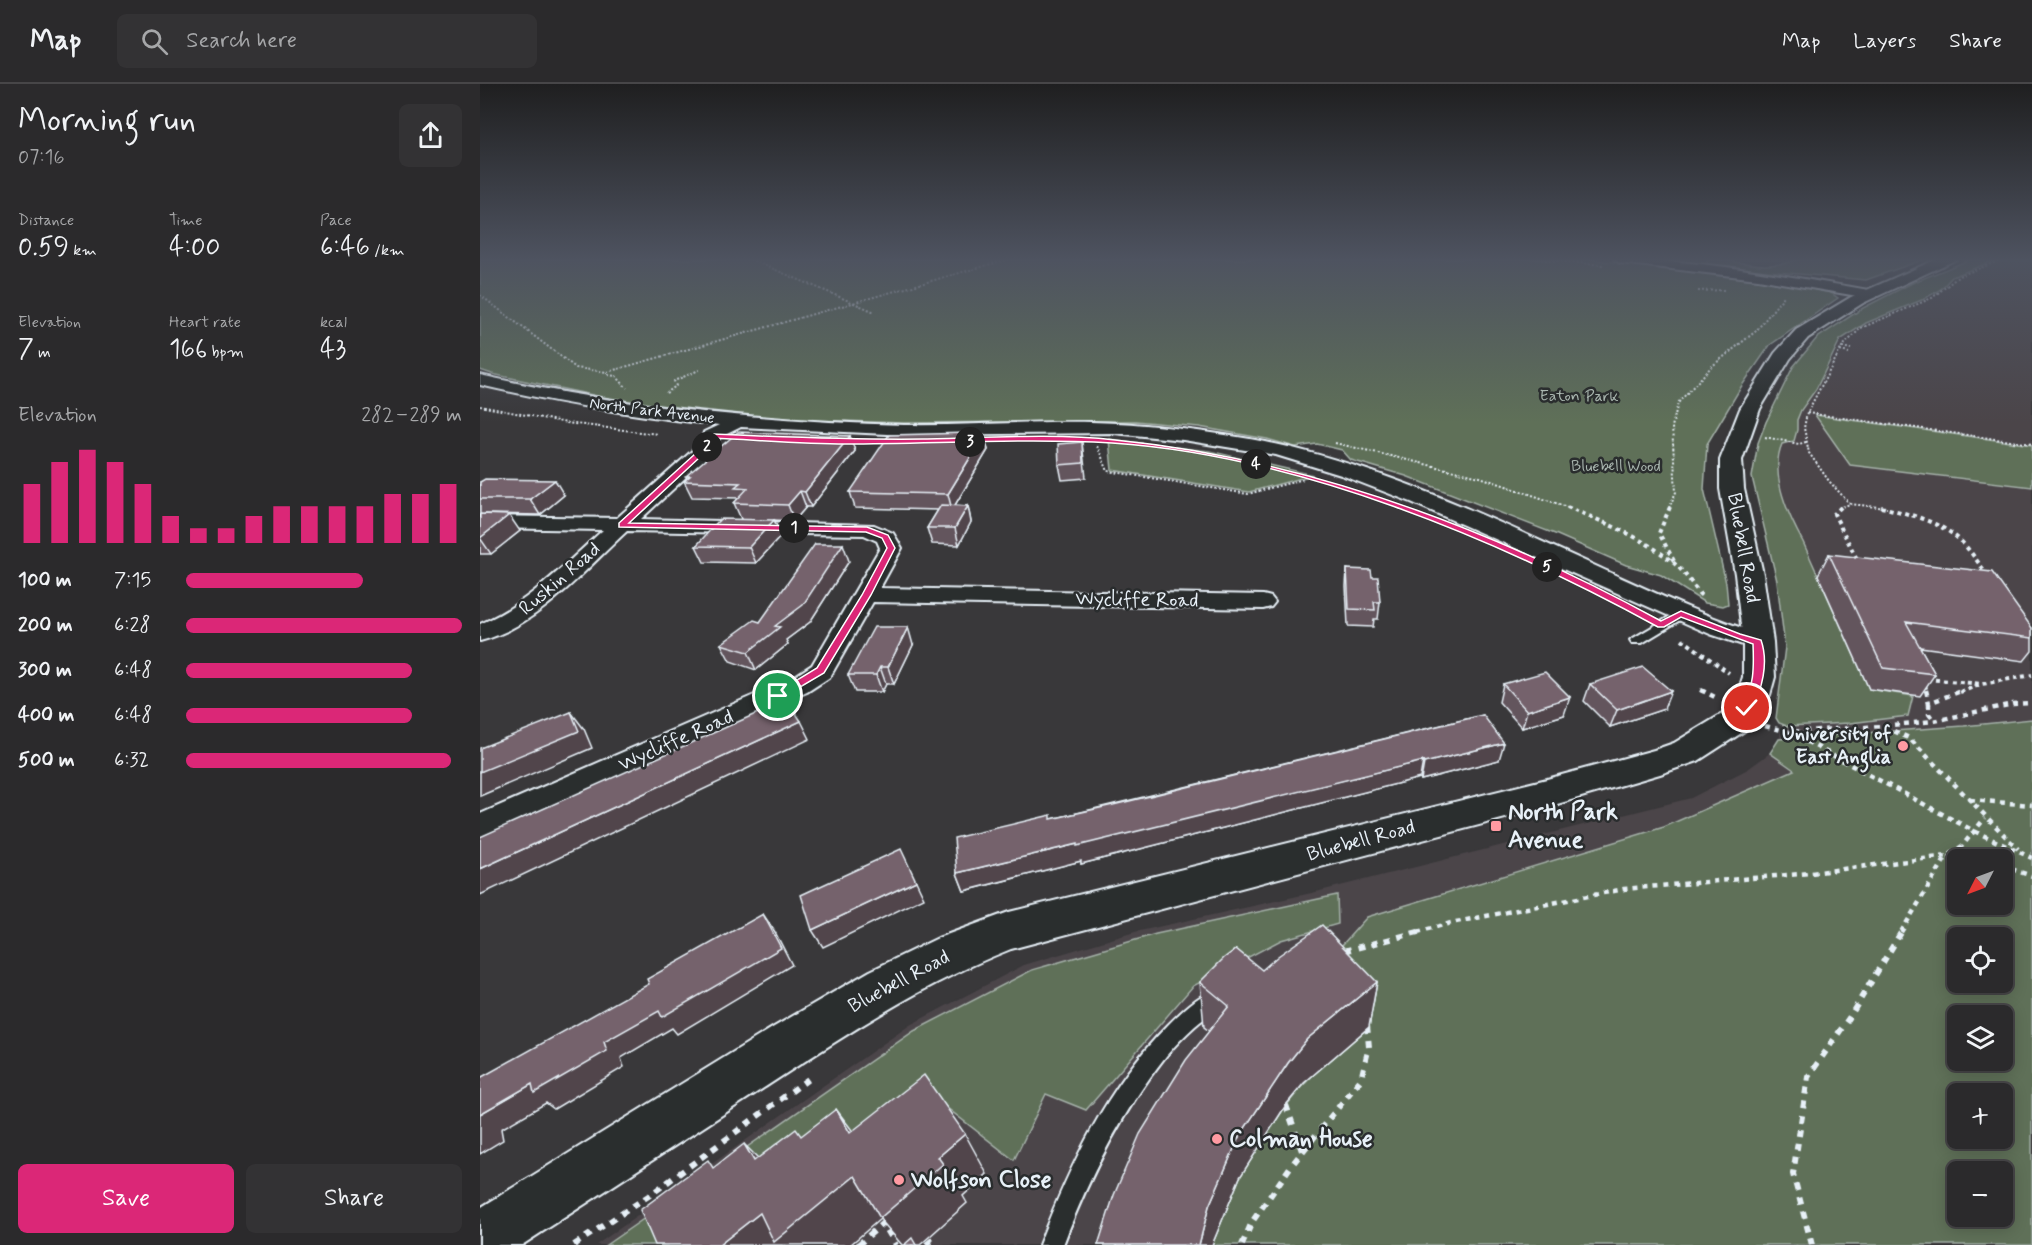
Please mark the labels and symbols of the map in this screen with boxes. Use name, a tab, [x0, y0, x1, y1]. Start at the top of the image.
park label: Eaton Park	[1539, 386, 1619, 407]
street label: North Park Avenue	[588, 393, 716, 429]
pin: 3	[955, 427, 985, 457]
pin: 2	[692, 432, 722, 462]
pin: 4	[1241, 449, 1271, 479]
park label: Bluebell Wood	[1571, 456, 1661, 477]
street label: Bluebell Road	[1720, 491, 1766, 605]
pin: 1	[779, 513, 809, 543]
street label: Ruskin Road	[513, 536, 607, 622]
pin: 5	[1532, 552, 1562, 582]
street label: Wycliffe Road	[1075, 585, 1199, 615]
pin	[752, 670, 803, 721]
pin	[1721, 682, 1772, 733]
street label: Wycliffe Road	[614, 704, 738, 778]
place label: University of East Anglia	[1782, 721, 1891, 773]
marker: University of East Anglia	[1896, 739, 1910, 753]
place label: North Park Avenue	[1508, 797, 1618, 856]
street label: Bluebell Road	[1304, 814, 1418, 868]
marker: North Park Avenue	[1489, 819, 1503, 833]
north arrow	[1947, 849, 2013, 915]
street label: Bluebell Road	[843, 944, 955, 1020]
place label: Colman House	[1229, 1124, 1373, 1155]
marker: Colman House	[1210, 1132, 1224, 1146]
place label: Wolfson Close	[910, 1165, 1052, 1196]
marker: Wolfson Close	[892, 1173, 906, 1187]

